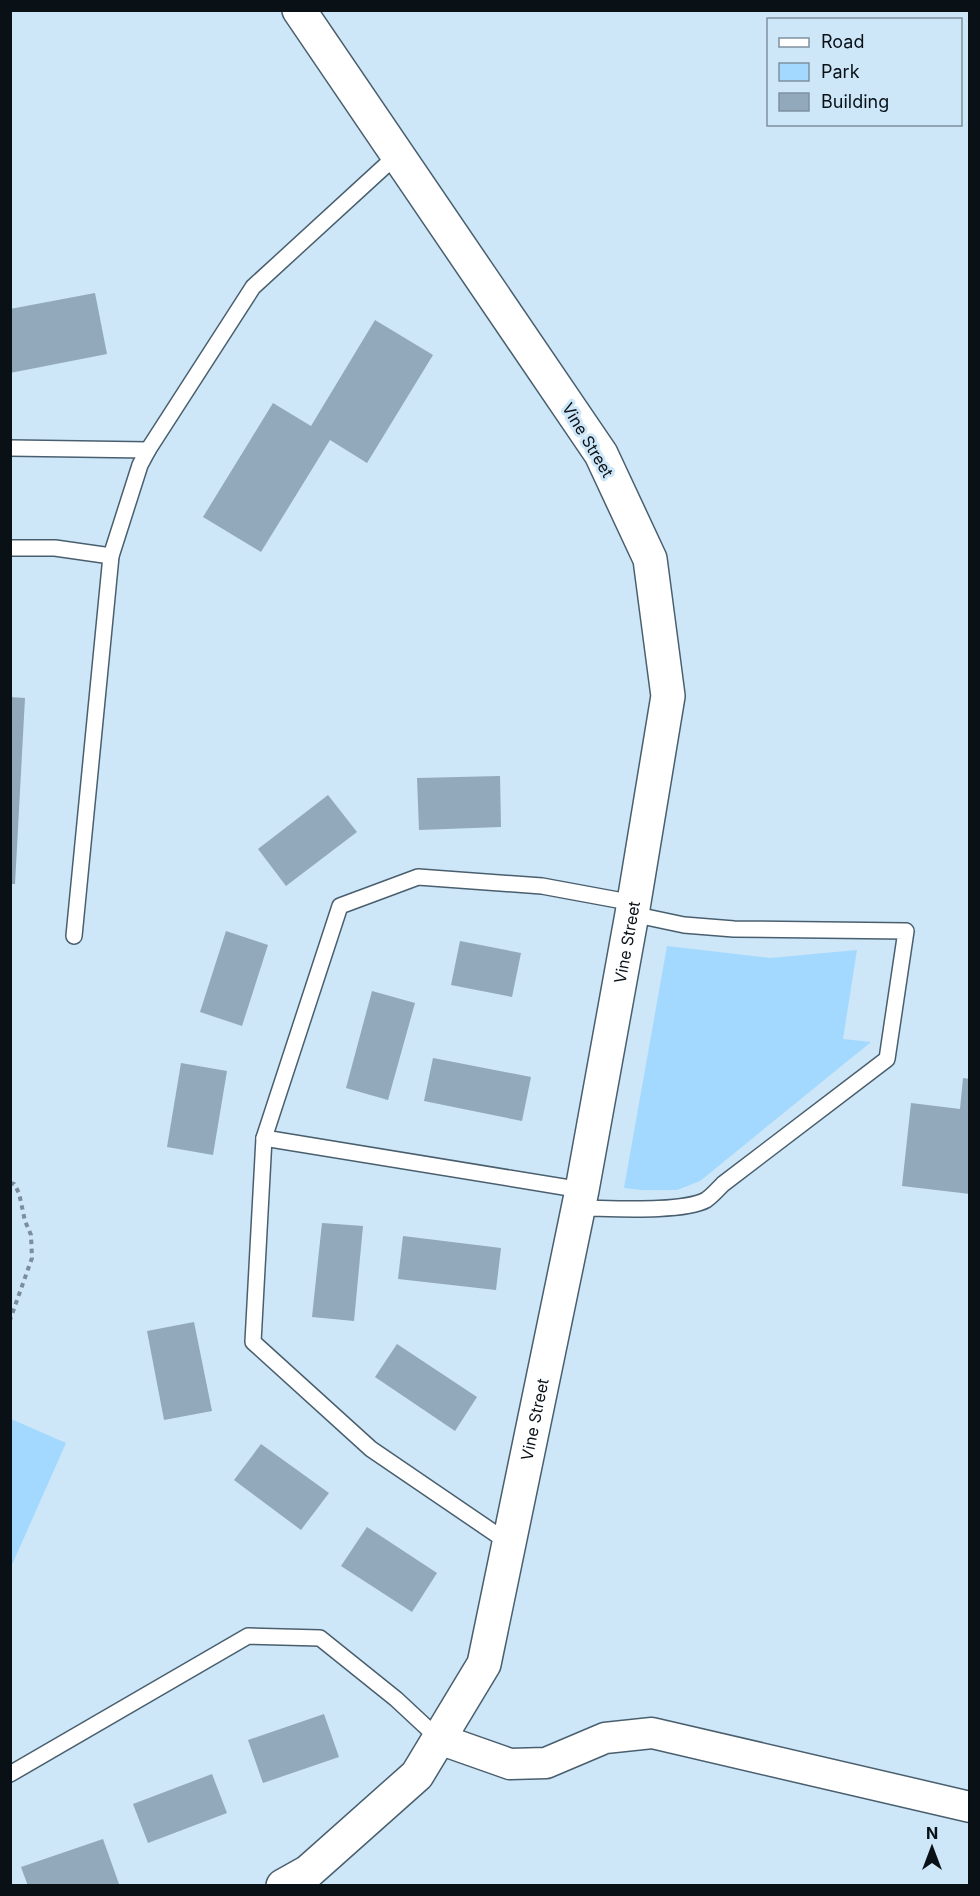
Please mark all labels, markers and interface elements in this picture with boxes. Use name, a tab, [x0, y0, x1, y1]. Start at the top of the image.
legend	[767, 18, 962, 126]
text: Road	[821, 31, 864, 52]
text: Park	[821, 61, 860, 82]
text: Building	[821, 91, 889, 112]
street label: Vine Street	[558, 399, 618, 481]
street label: Vine Street	[610, 900, 644, 985]
street label: Vine Street	[516, 1377, 553, 1462]
north arrow	[902, 1818, 962, 1878]
text: N	[926, 1823, 938, 1843]

